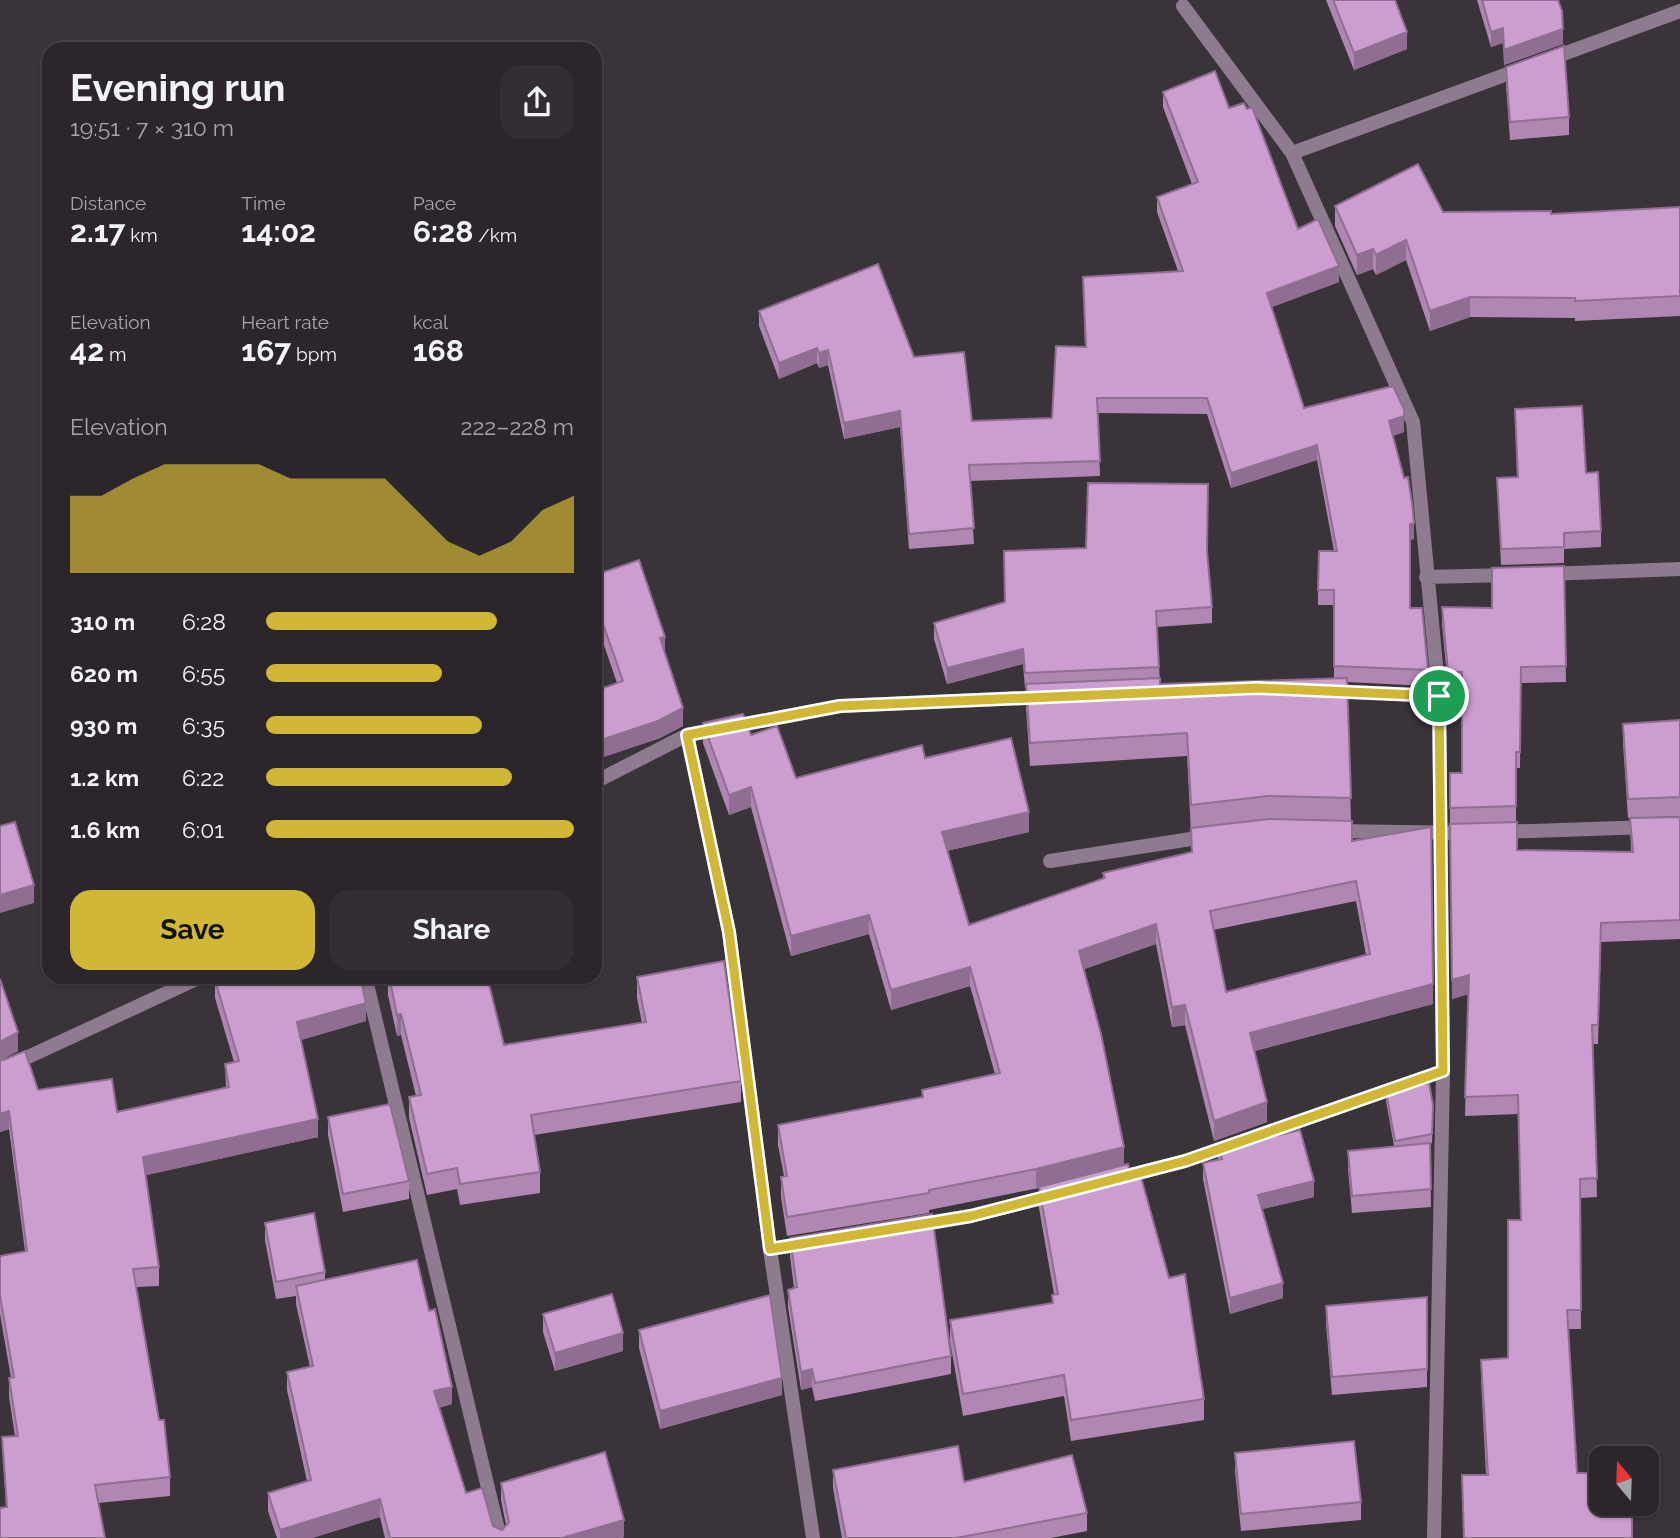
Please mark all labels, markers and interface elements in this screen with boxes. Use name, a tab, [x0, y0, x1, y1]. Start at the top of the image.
text: Evening run	[70, 65, 285, 110]
button: share	[500, 65, 574, 139]
text: 19:51 · 7 × 310 m	[70, 114, 234, 141]
text: Distance	[70, 192, 146, 214]
text: Time	[241, 192, 286, 214]
text: Pace	[413, 192, 456, 214]
text: 2.17	[70, 214, 125, 249]
text: 14:02	[241, 214, 316, 249]
text: 6:28	[413, 214, 473, 249]
text: km	[125, 224, 158, 246]
text: /km	[473, 224, 517, 246]
text: Elevation	[70, 311, 151, 333]
text: Heart rate	[241, 311, 329, 333]
text: kcal	[413, 311, 448, 333]
text: 42	[70, 333, 104, 368]
text: 167	[241, 333, 291, 368]
text: 168	[413, 333, 464, 368]
text: m	[104, 343, 126, 365]
text: bpm	[291, 343, 337, 365]
text: Elevation	[70, 413, 168, 440]
text: 222–228 m	[460, 413, 574, 440]
text: 310 m	[70, 608, 135, 635]
text: 6:28	[182, 608, 226, 635]
text: 620 m	[70, 660, 138, 687]
text: 6:55	[182, 660, 225, 687]
pin	[1409, 666, 1469, 726]
icon: arrive	[1420, 677, 1458, 715]
text: 930 m	[70, 712, 137, 739]
text: 6:35	[182, 712, 225, 739]
text: 1.2 km	[70, 764, 139, 791]
text: 6:22	[182, 764, 224, 791]
text: 1.6 km	[70, 816, 140, 843]
text: 6:01	[182, 816, 224, 843]
button: Save	[70, 890, 315, 970]
button: Share	[329, 890, 574, 970]
north arrow	[1589, 1446, 1659, 1516]
map controls	[1589, 1446, 1659, 1516]

